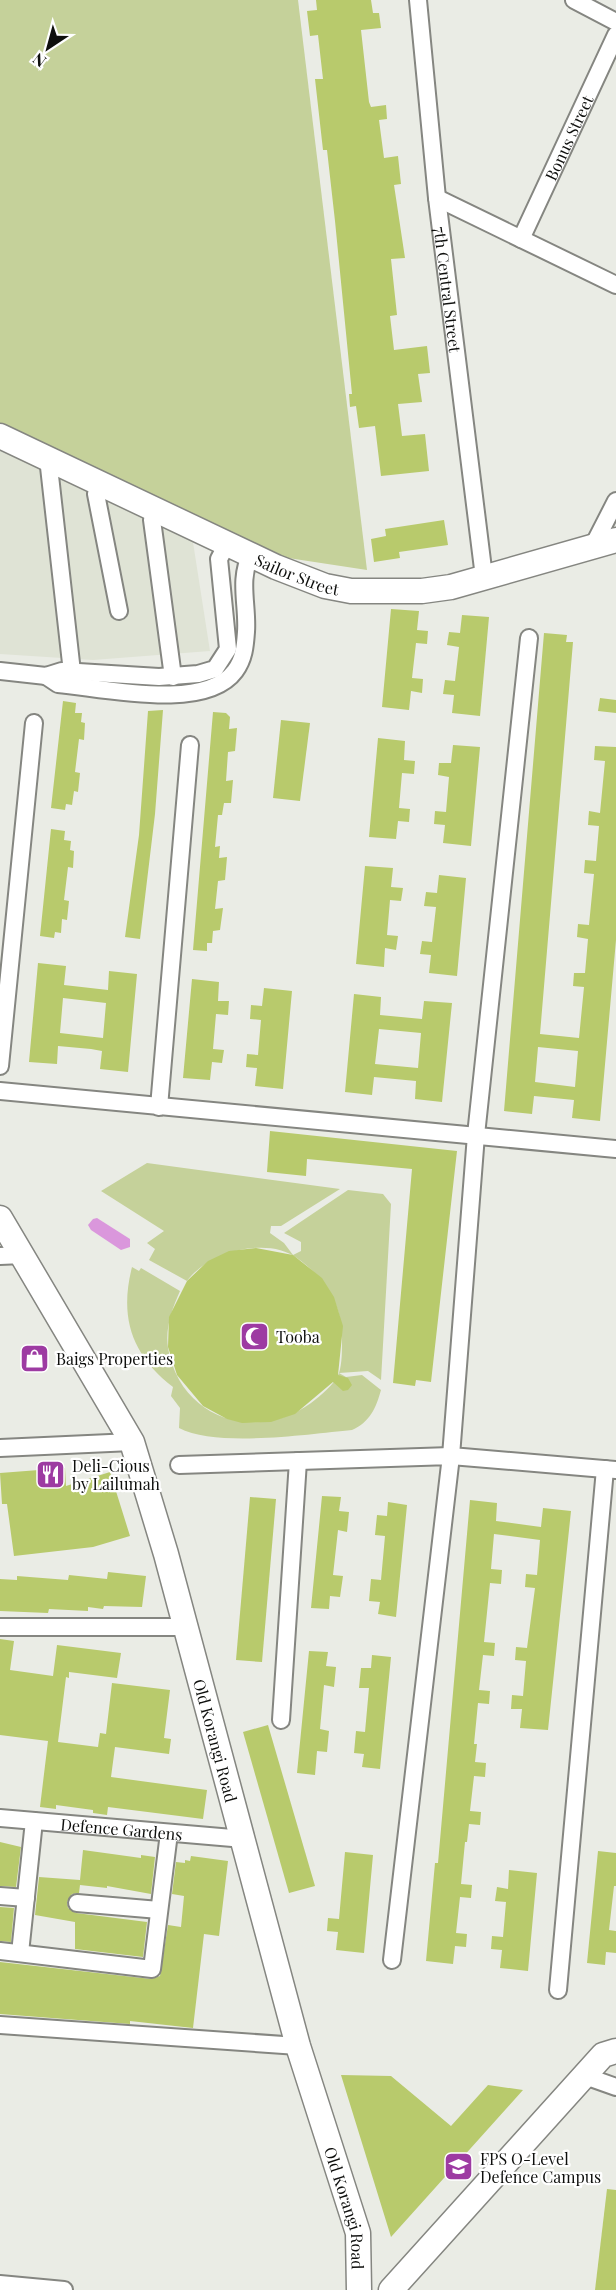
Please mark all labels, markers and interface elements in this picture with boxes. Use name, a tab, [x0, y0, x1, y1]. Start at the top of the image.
north arrow	[18, 18, 78, 78]
text: N	[28, 48, 50, 72]
street label: Bonus Street	[539, 91, 597, 183]
street label: 7th Central Street	[430, 225, 467, 354]
street label: Sailor Street	[252, 548, 341, 599]
mosque icon: Tooba	[239, 1320, 271, 1352]
place label: Tooba	[276, 1326, 320, 1347]
shop icon: Baigs Properties	[19, 1342, 51, 1374]
place label: Baigs Properties	[56, 1348, 173, 1369]
place label: Deli-Cious by Lailumah	[72, 1455, 161, 1494]
restaurant icon: Deli-Cious by Lailumah	[35, 1458, 67, 1490]
street label: Old Korangi Road	[189, 1676, 243, 1804]
street label: Defence Gardens	[60, 1813, 183, 1844]
street label: Old Korangi Road	[320, 2144, 369, 2270]
place label: FPS O-Level Defence Campus	[480, 2148, 601, 2187]
school or university icon: FPS O-Level Defence Campus	[443, 2151, 475, 2183]

